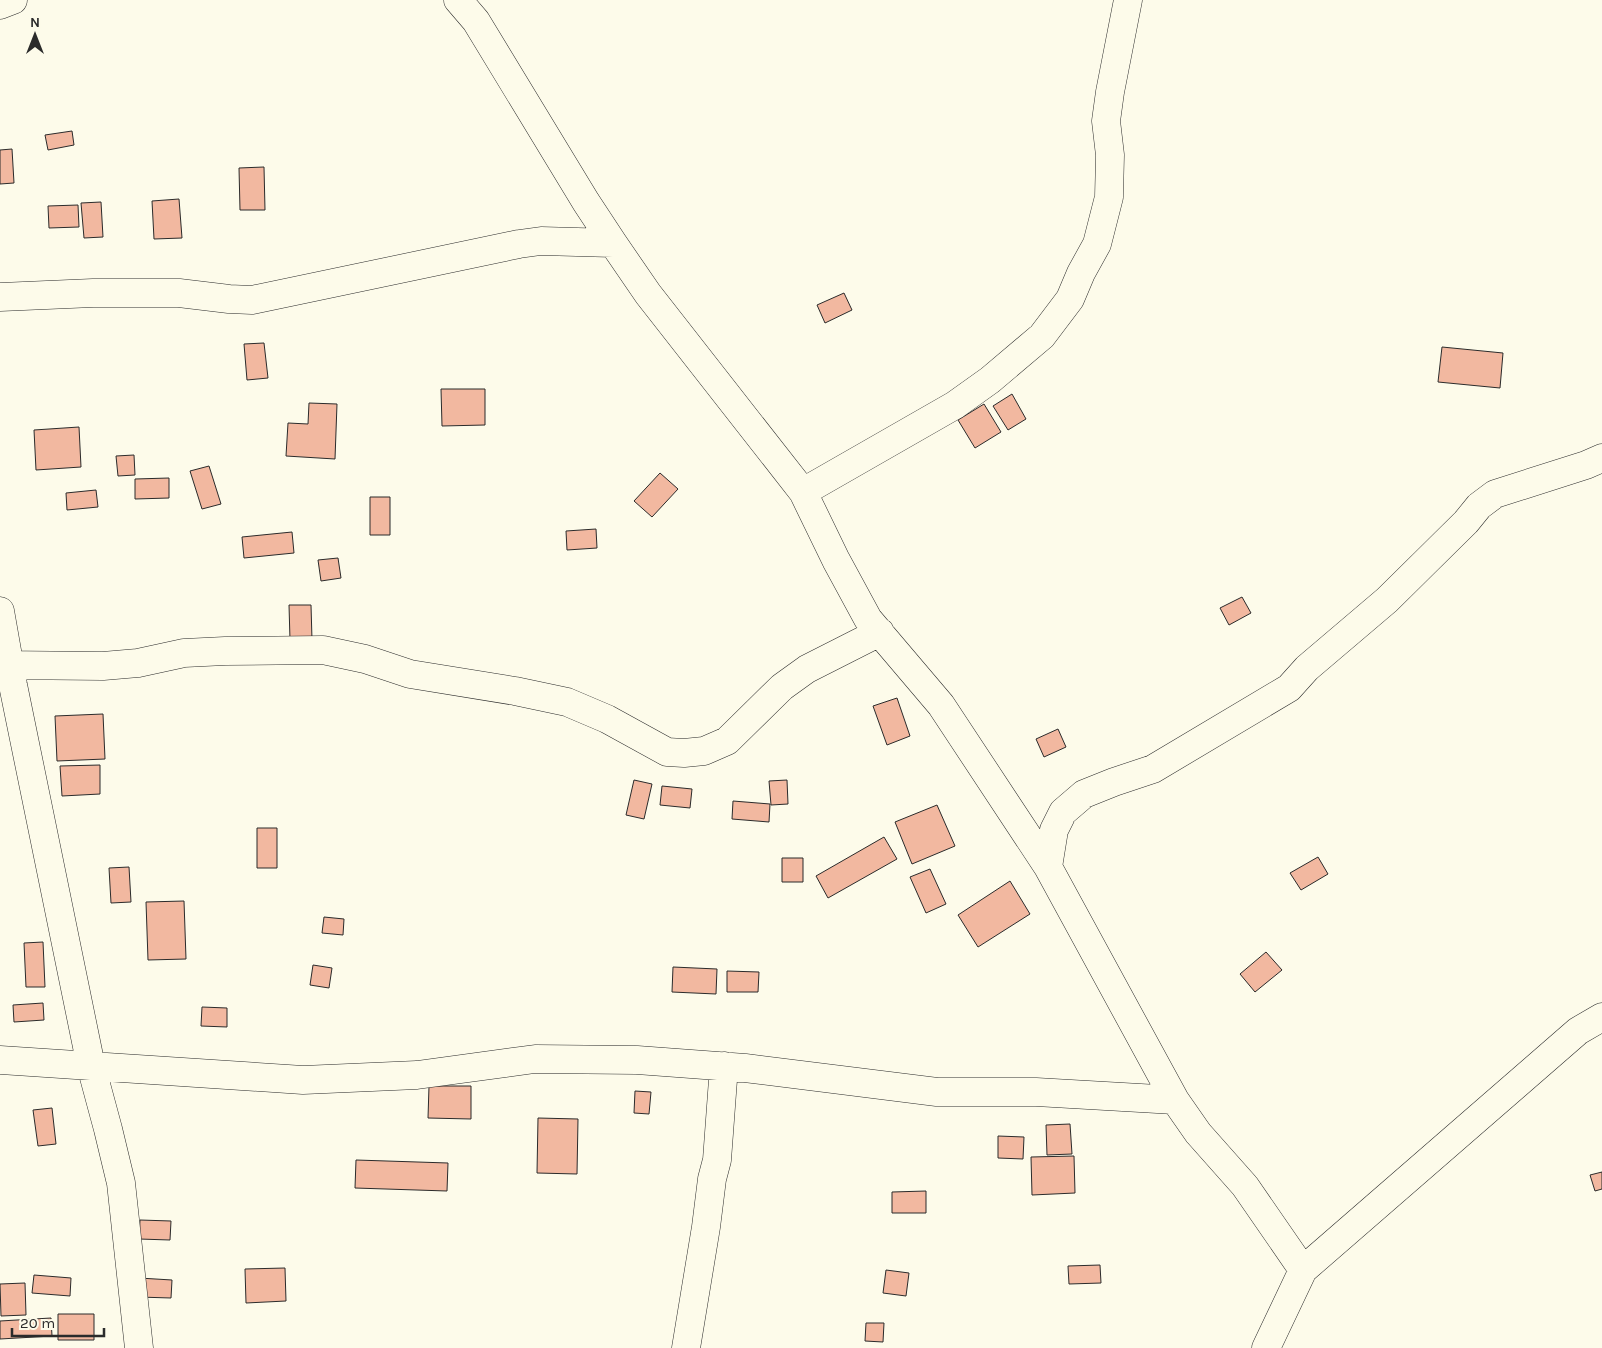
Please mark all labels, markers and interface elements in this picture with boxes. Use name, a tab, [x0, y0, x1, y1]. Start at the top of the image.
north arrow	[10, 10, 60, 60]
text: N	[30, 14, 40, 31]
scale bar	[12, 1306, 105, 1338]
text: 20 m	[20, 1314, 55, 1332]

